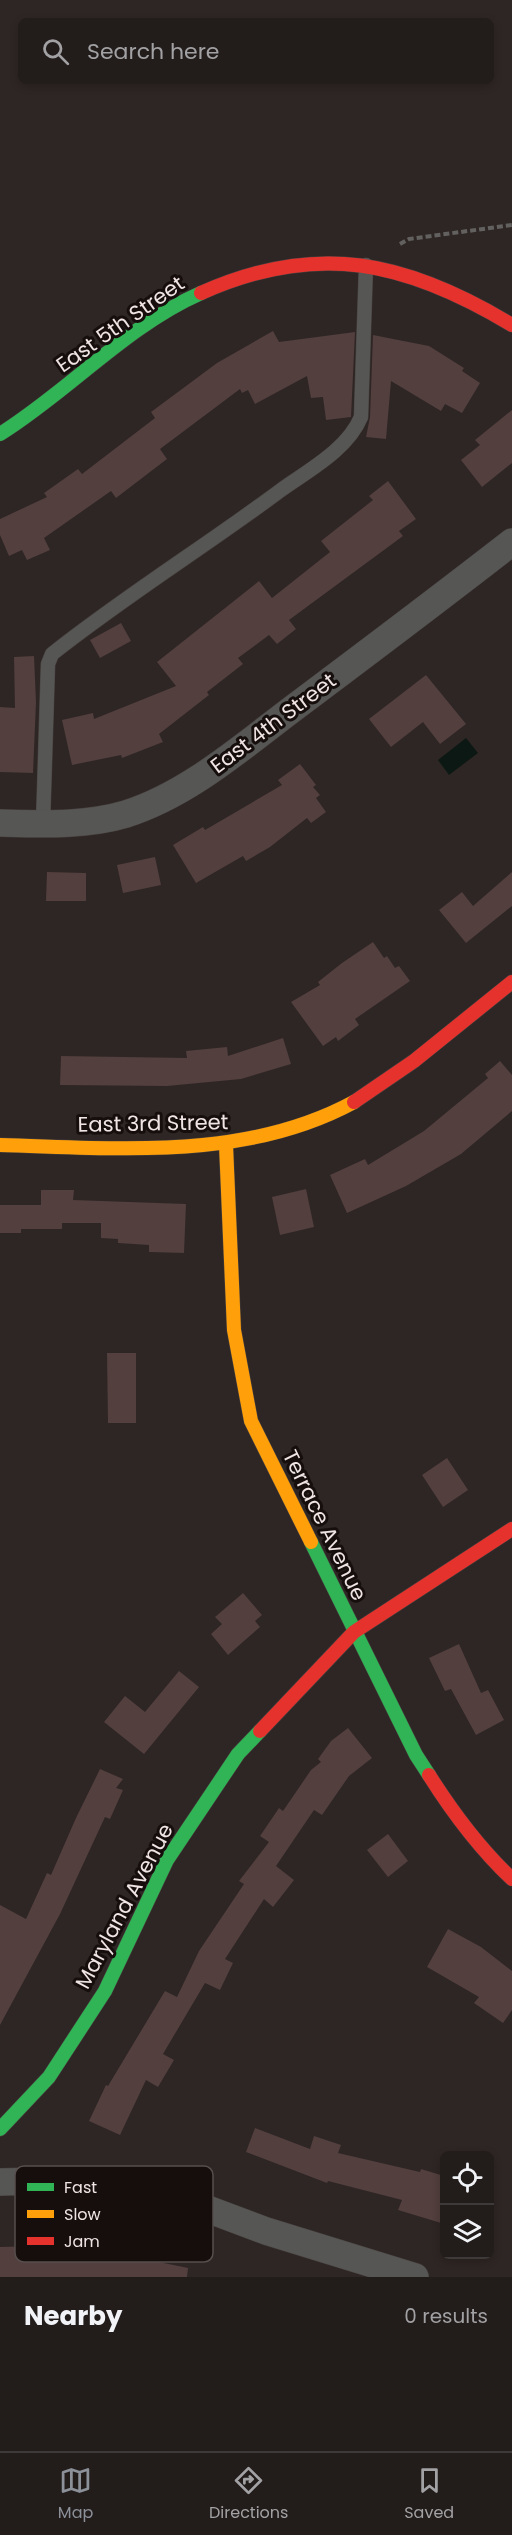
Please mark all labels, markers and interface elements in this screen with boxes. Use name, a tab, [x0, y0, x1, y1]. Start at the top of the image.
search box	[18, 18, 494, 84]
icon: search	[39, 35, 72, 68]
text: Search here	[87, 36, 220, 67]
street label: East 5th Street	[50, 269, 190, 379]
street label: East 4th Street	[204, 666, 342, 780]
street label: East 3rd Street	[77, 1107, 229, 1139]
street label: Terrace Avenue	[276, 1445, 374, 1605]
street label: Maryland Avenue	[68, 1818, 180, 1994]
map controls	[440, 2151, 494, 2259]
button: locate	[440, 2151, 494, 2205]
legend	[15, 2166, 213, 2262]
text: Fast	[64, 2176, 97, 2199]
text: Slow	[64, 2203, 101, 2226]
button: layers	[440, 2205, 494, 2259]
text: Jam	[64, 2230, 100, 2253]
text: Nearby	[24, 2298, 122, 2334]
text: 0 results	[404, 2302, 488, 2330]
tab: Map	[58, 2464, 93, 2525]
tab: Directions	[209, 2464, 288, 2525]
tab: Saved	[404, 2464, 454, 2525]

